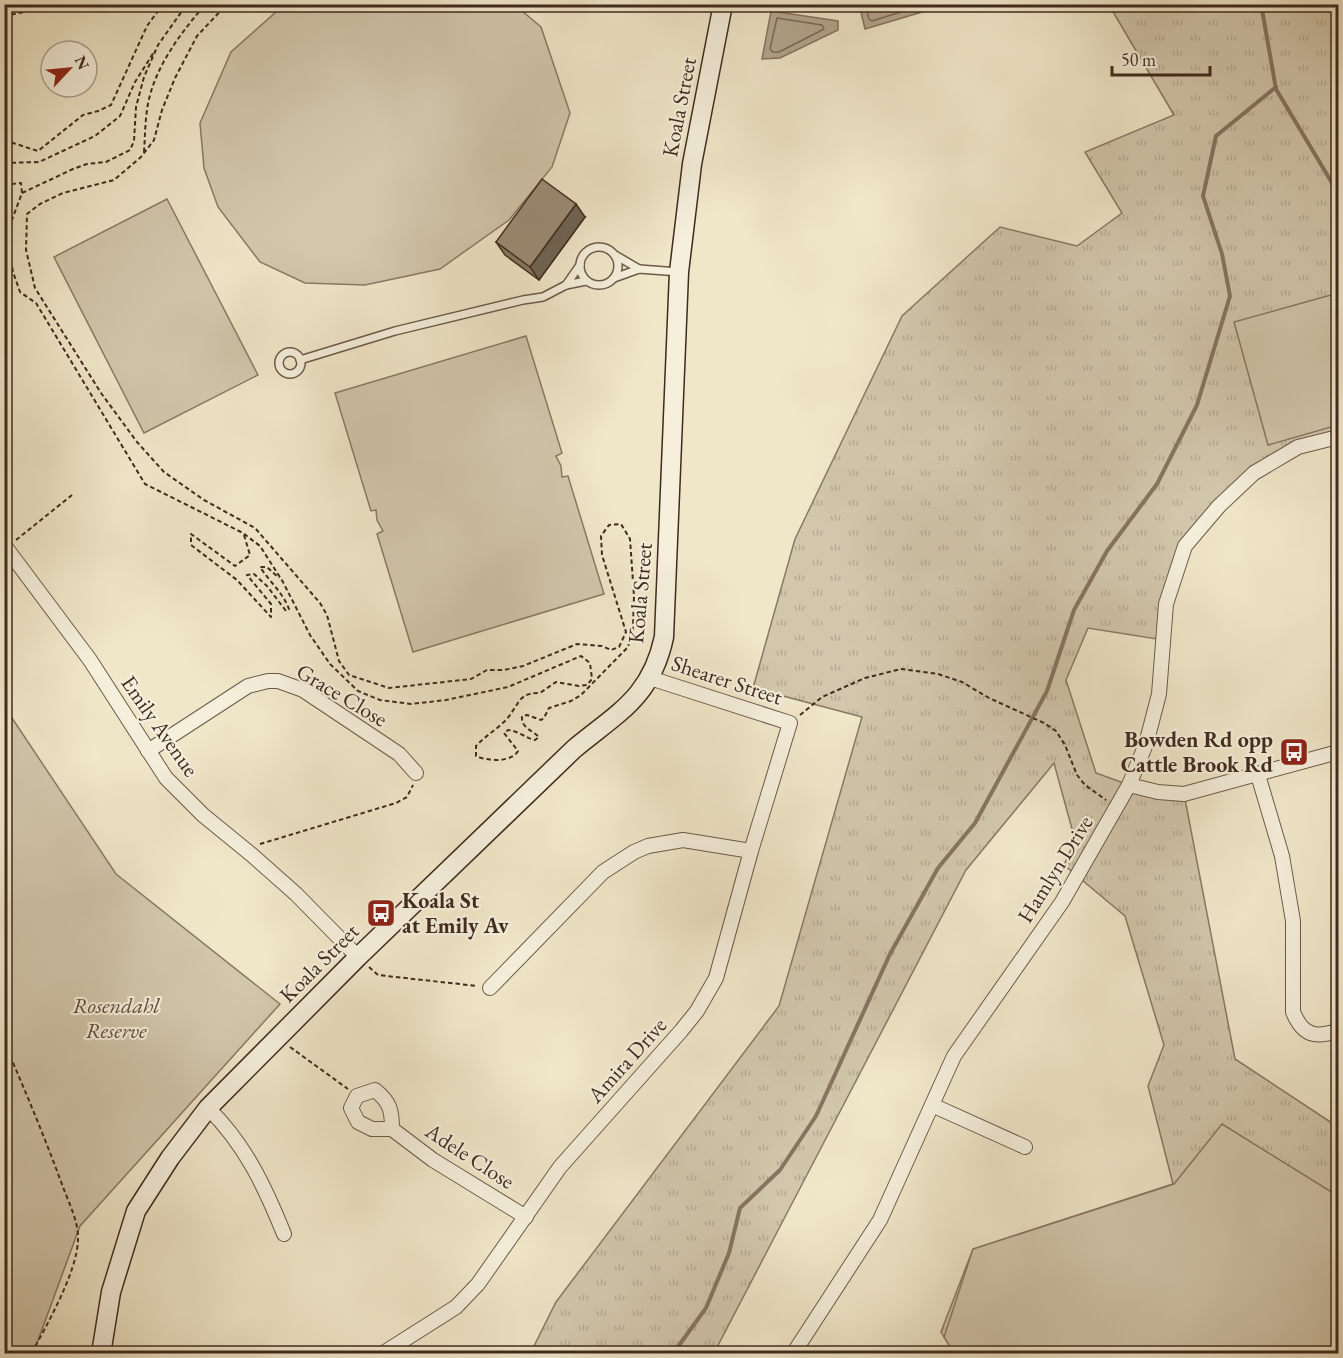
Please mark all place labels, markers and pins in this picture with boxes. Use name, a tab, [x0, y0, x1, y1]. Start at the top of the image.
place label: Bowden Rd opp Cattle Brook Rd	[1121, 725, 1273, 779]
bus stop icon: Bowden Rd opp Cattle Brook Rd	[1278, 736, 1310, 768]
place label: Koala St at Emily Av	[402, 886, 509, 940]
bus stop icon: Koala St at Emily Av	[365, 897, 397, 929]

